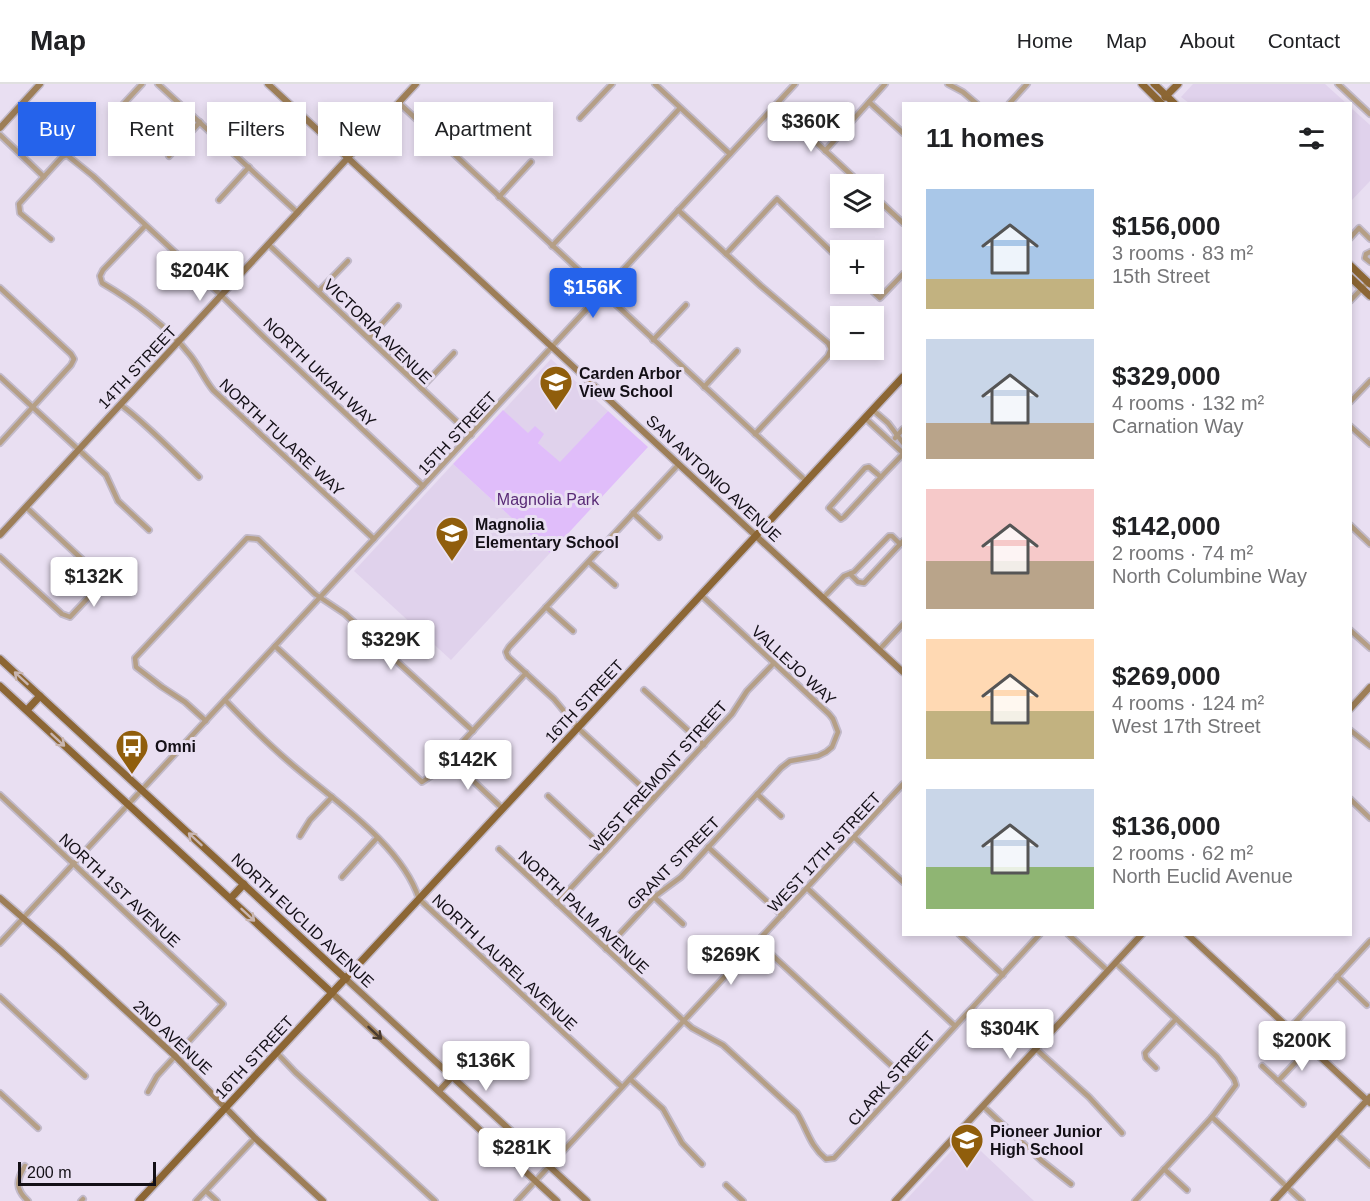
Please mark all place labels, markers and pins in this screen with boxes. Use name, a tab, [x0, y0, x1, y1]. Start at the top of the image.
pin: $360K	[769, 102, 853, 153]
pin: $204K	[158, 251, 242, 302]
pin: $156K	[551, 268, 635, 319]
school or university icon: Carden Arbor View School	[538, 364, 574, 411]
place label: Carden Arbor View School	[579, 365, 682, 400]
school or university icon: Magnolia Elementary School	[434, 515, 470, 562]
place label: Magnolia Elementary School	[475, 516, 619, 551]
pin: $132K	[52, 557, 136, 608]
pin: $329K	[349, 620, 433, 671]
bus stop icon: Omni	[114, 728, 150, 775]
place label: Omni	[155, 738, 196, 755]
pin: $142K	[426, 740, 510, 791]
pin: $269K	[689, 935, 773, 986]
pin: $304K	[968, 1009, 1052, 1060]
pin: $200K	[1260, 1021, 1344, 1072]
pin: $136K	[444, 1041, 528, 1092]
school or university icon: Pioneer Junior High School	[949, 1122, 985, 1169]
place label: Pioneer Junior High School	[990, 1123, 1102, 1158]
pin: $281K	[480, 1128, 564, 1179]

